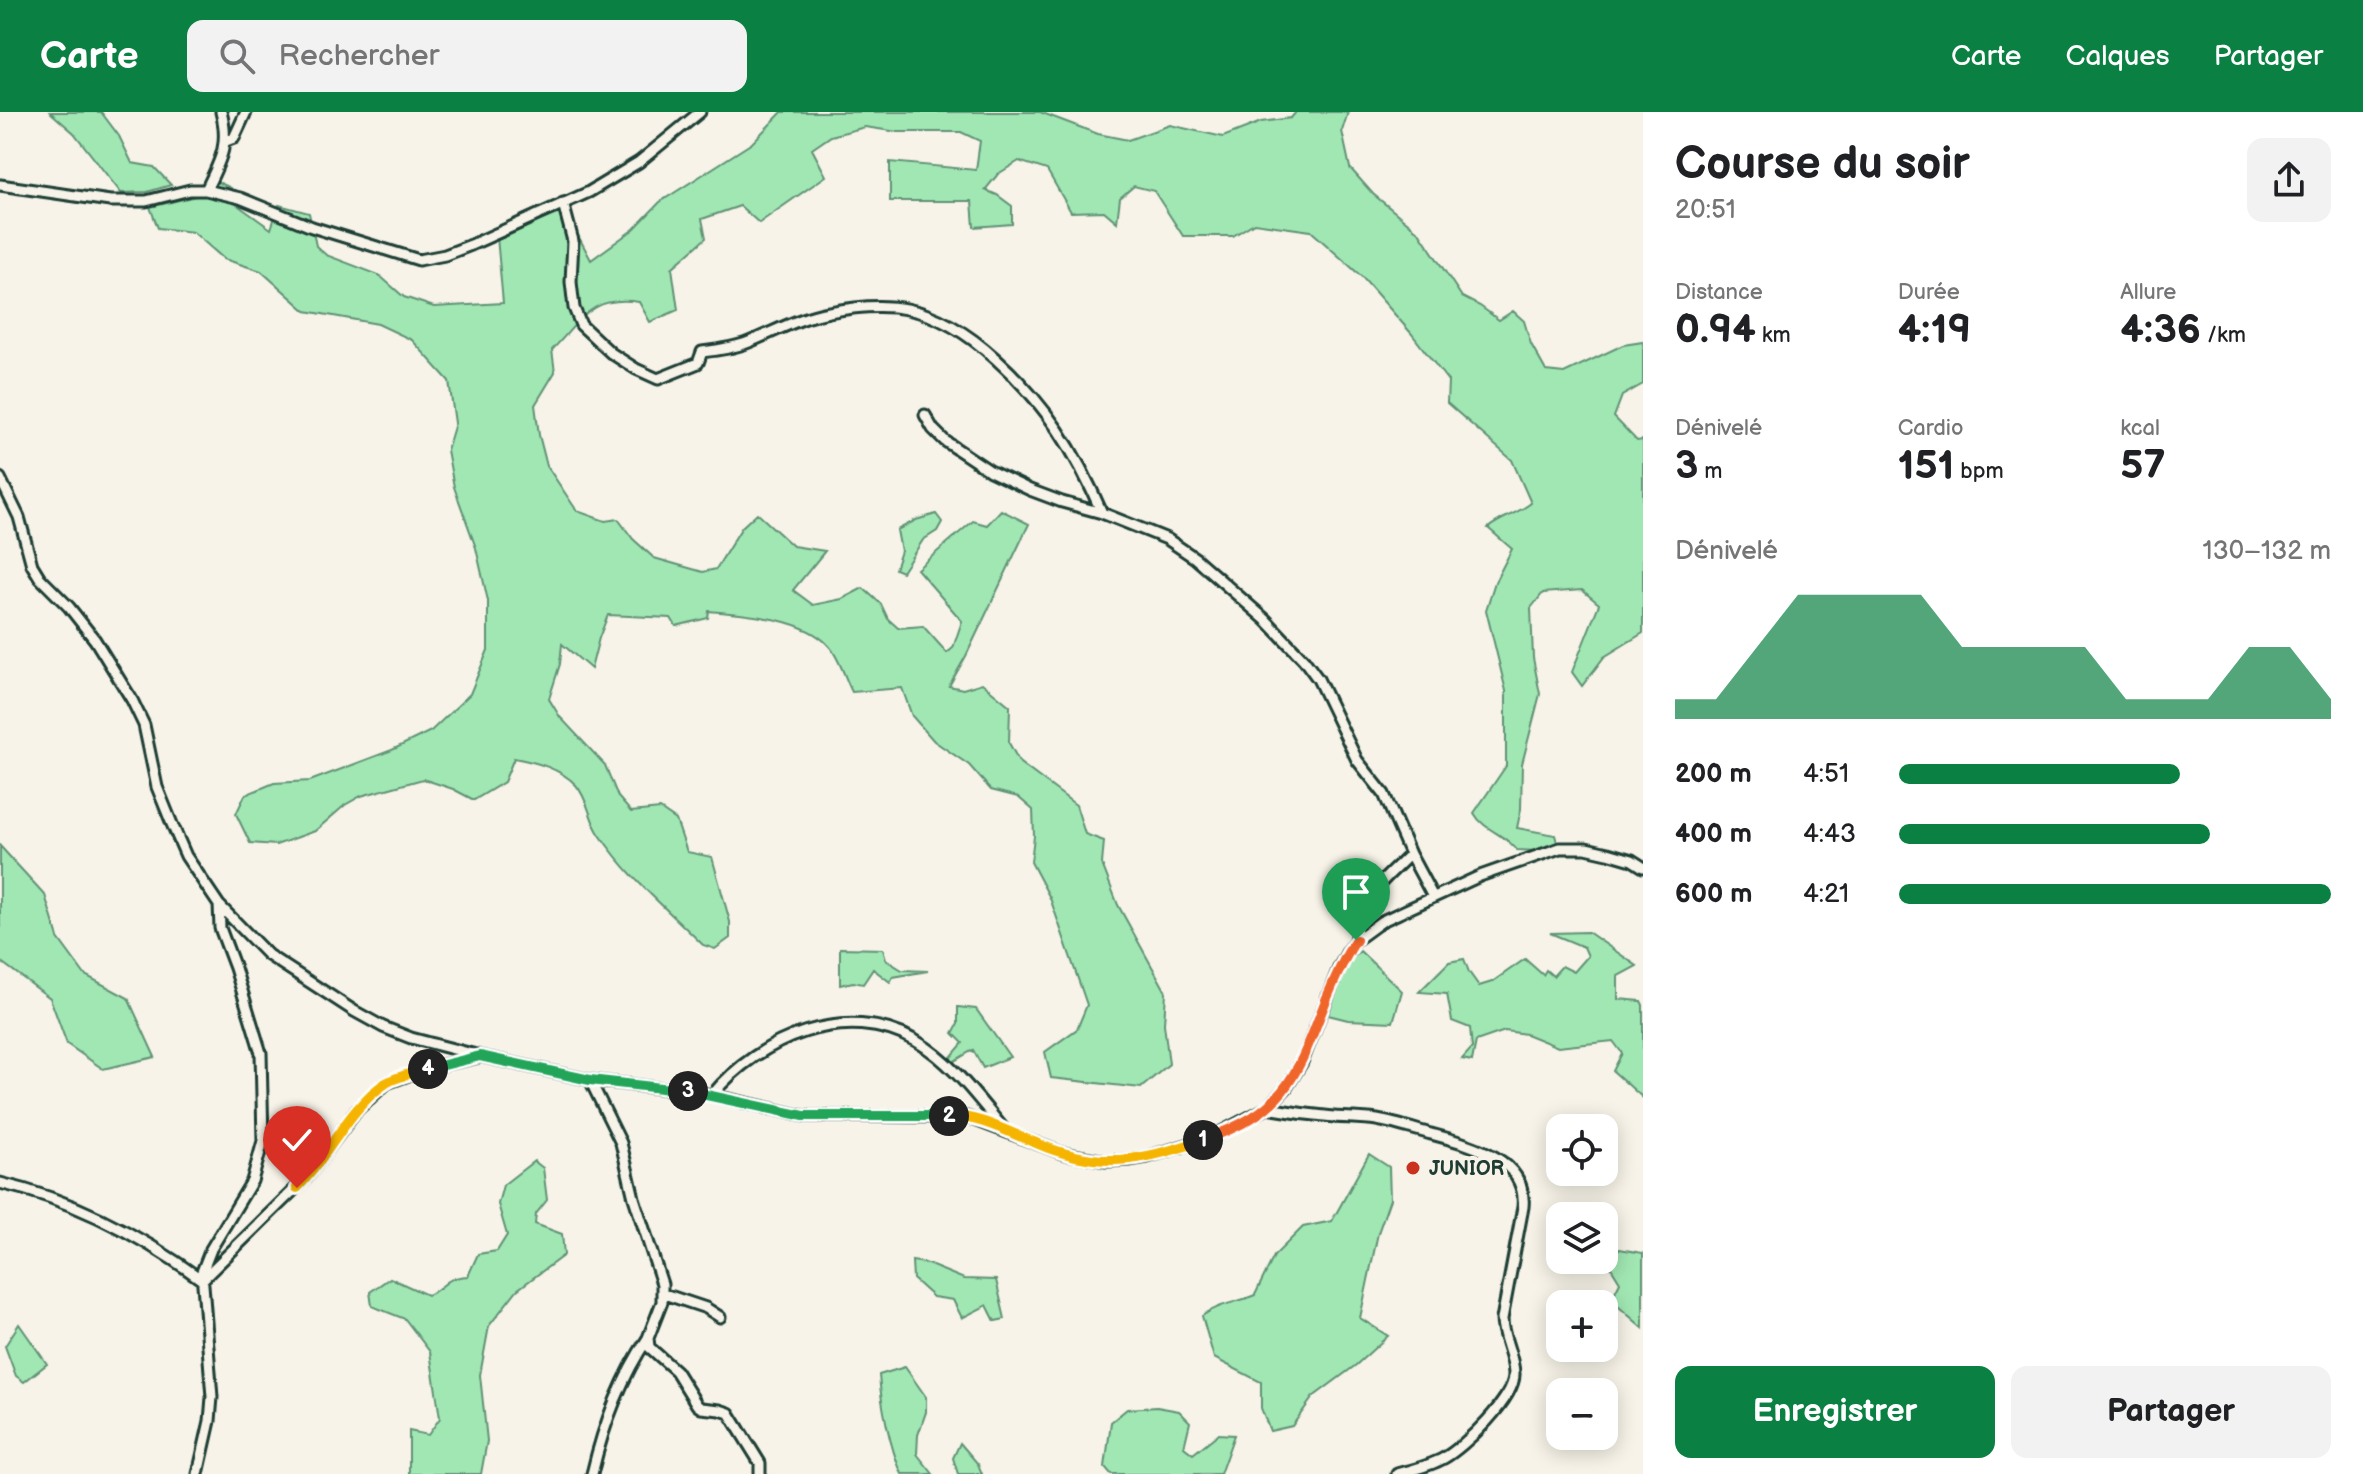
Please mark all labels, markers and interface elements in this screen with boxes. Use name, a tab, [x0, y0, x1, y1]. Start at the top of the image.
search box	[187, 20, 747, 92]
text: Carte	[40, 34, 139, 79]
icon: search	[215, 34, 259, 78]
text: Rechercher	[279, 38, 439, 74]
text: Carte	[1951, 40, 2021, 73]
text: Calques	[2065, 40, 2170, 73]
text: Partager	[2214, 40, 2323, 73]
text: Course du soir	[1675, 138, 1970, 191]
button: share	[2247, 138, 2331, 222]
text: 20:51	[1675, 195, 1736, 226]
text: Distance	[1675, 279, 1763, 306]
text: Durée	[1898, 279, 1960, 306]
text: Allure	[2120, 279, 2176, 306]
text: 0.94	[1675, 306, 1756, 354]
text: 4:19	[1898, 306, 1971, 354]
text: 4:36	[2120, 306, 2201, 354]
text: km	[1756, 322, 1791, 349]
text: /km	[2201, 322, 2246, 349]
text: Dénivelé	[1675, 415, 1762, 442]
text: Cardio	[1898, 415, 1964, 442]
text: kcal	[2120, 415, 2160, 442]
text: 3	[1675, 442, 1698, 490]
text: 151	[1898, 442, 1954, 490]
text: 57	[2120, 442, 2166, 490]
text: m	[1698, 458, 1723, 485]
text: bpm	[1954, 458, 2004, 485]
text: Dénivelé	[1675, 536, 1778, 567]
text: 130–132 m	[2203, 536, 2331, 567]
text: 200 m	[1675, 759, 1752, 790]
text: 4:51	[1803, 759, 1849, 790]
text: 400 m	[1675, 819, 1752, 850]
text: 4:43	[1803, 819, 1856, 850]
pin	[1322, 858, 1390, 940]
icon: arrive	[1334, 870, 1378, 914]
text: 600 m	[1675, 879, 1752, 910]
text: 4:21	[1803, 879, 1849, 910]
pin: 4	[408, 1049, 448, 1089]
text: 4	[422, 1055, 434, 1082]
pin: 3	[668, 1071, 708, 1111]
text: 3	[682, 1077, 694, 1104]
pin: 2	[929, 1096, 969, 1136]
text: 2	[942, 1102, 956, 1129]
pin	[263, 1106, 331, 1188]
map controls	[1546, 1114, 1618, 1450]
button: locate	[1546, 1114, 1618, 1186]
icon: check	[275, 1118, 319, 1162]
pin: 1	[1183, 1120, 1223, 1160]
text: 1	[1198, 1126, 1208, 1153]
place label: JUNIOR	[1429, 1157, 1505, 1181]
marker: JUNIOR	[1404, 1159, 1422, 1177]
button: layers	[1546, 1202, 1618, 1274]
button: +	[1546, 1290, 1618, 1362]
button: Enregistrer	[1675, 1366, 1995, 1458]
button: Partager	[2011, 1366, 2331, 1458]
button: −	[1546, 1378, 1618, 1450]

